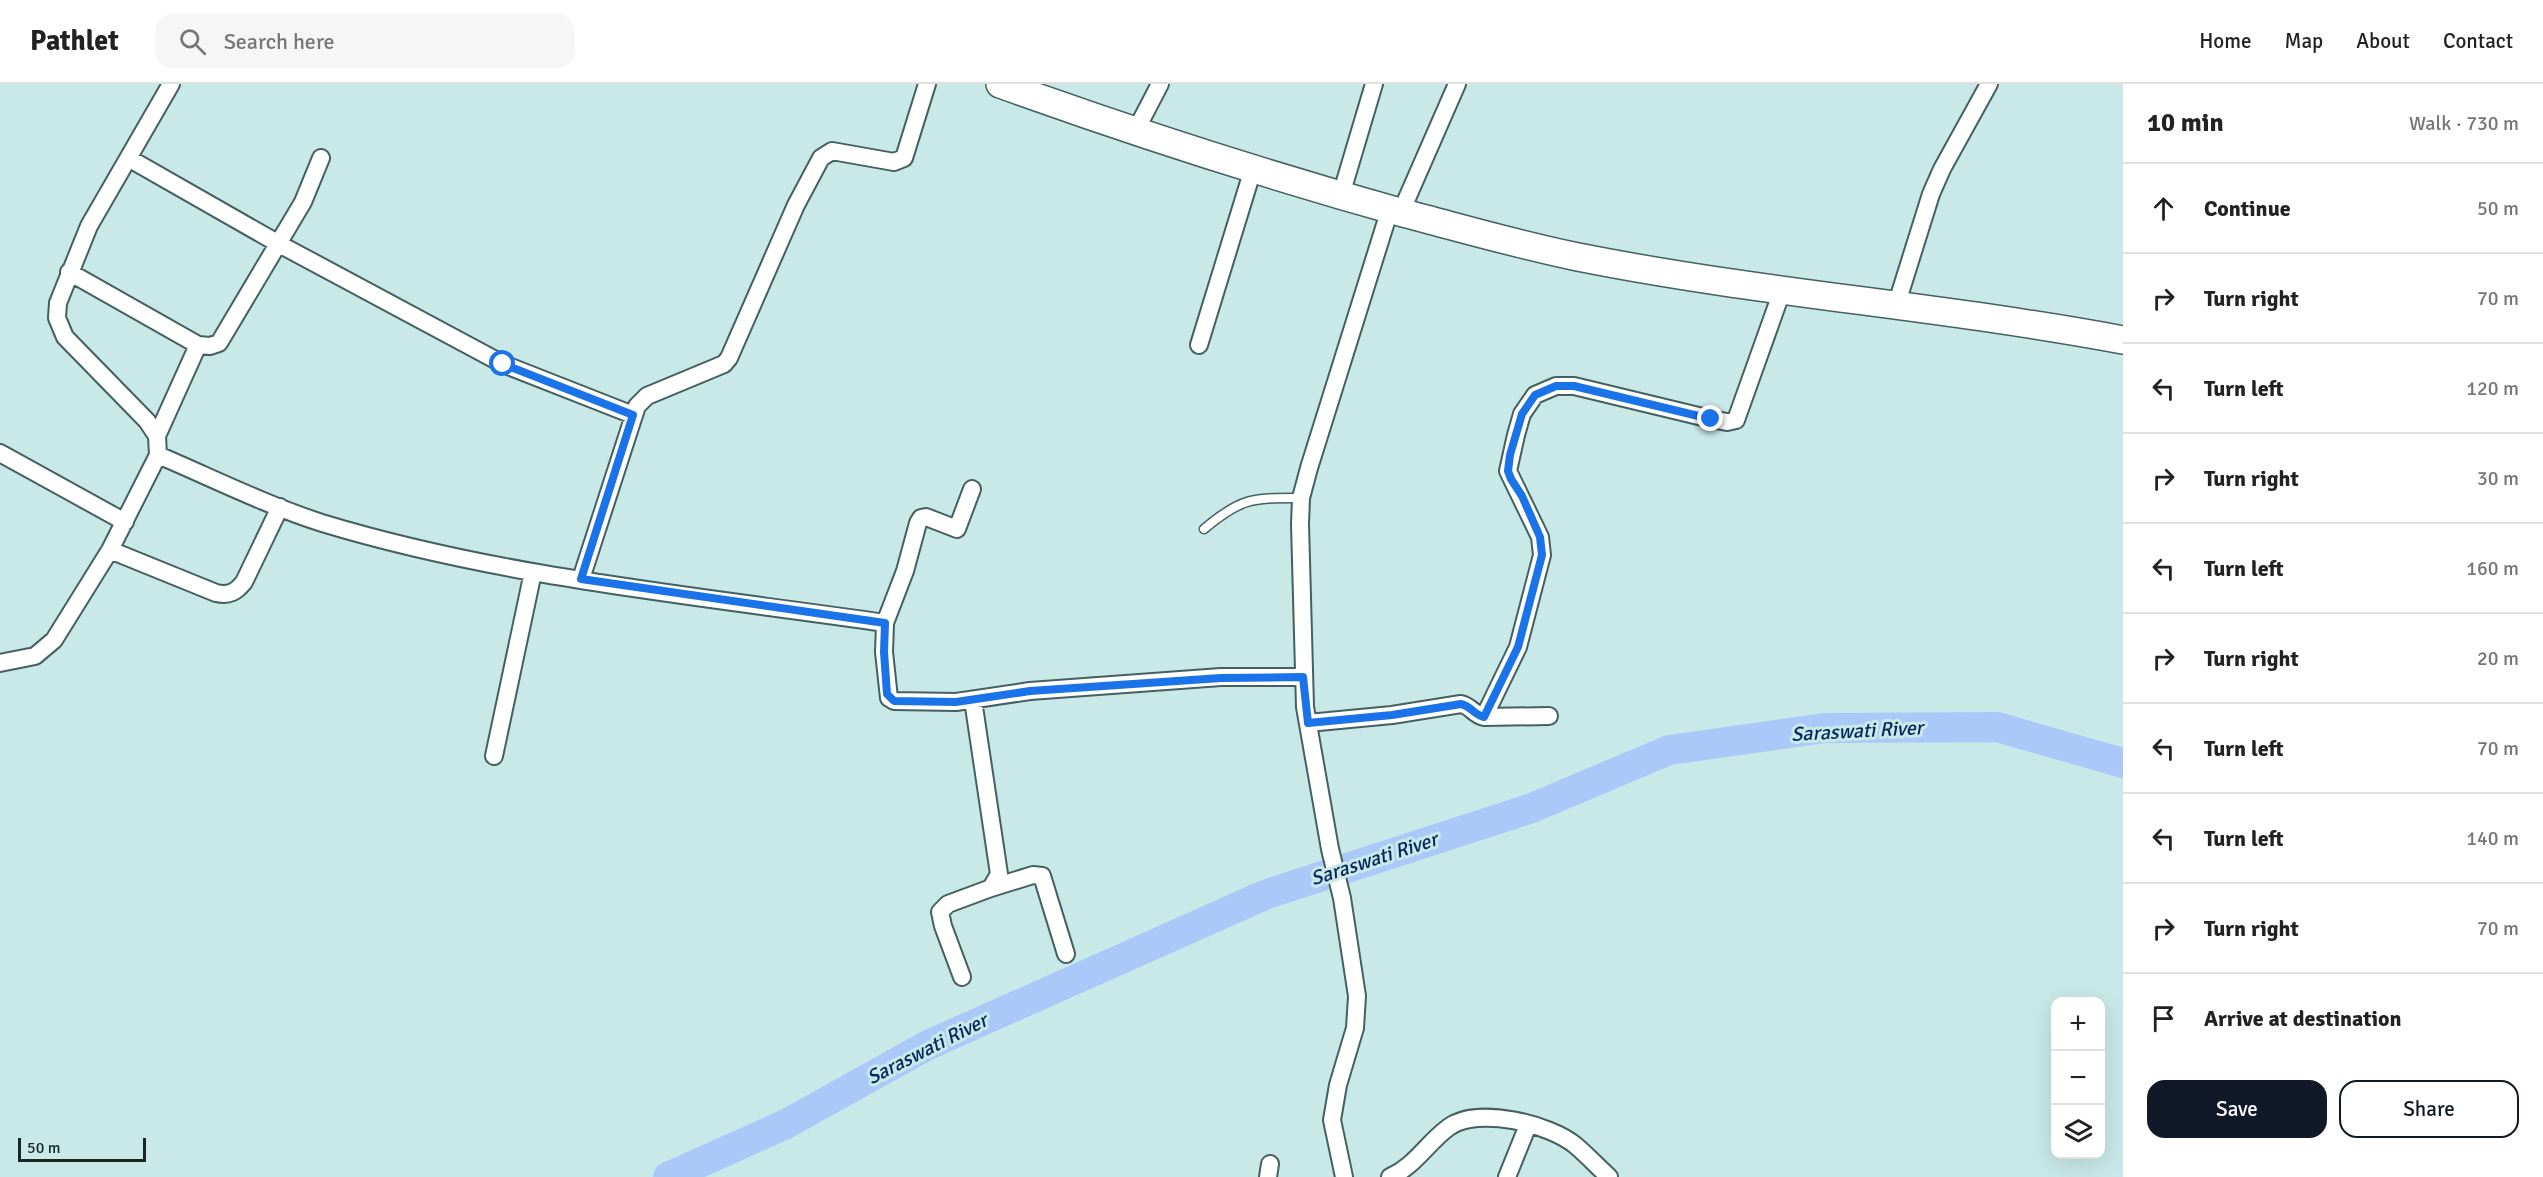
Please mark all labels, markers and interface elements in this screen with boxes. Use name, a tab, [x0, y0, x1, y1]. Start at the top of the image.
search box	[155, 14, 575, 68]
text: Pathlet	[30, 24, 119, 58]
icon: search	[176, 25, 209, 58]
text: Search here	[224, 28, 335, 55]
text: Home	[2199, 28, 2252, 54]
text: Map	[2285, 28, 2323, 54]
text: About	[2356, 28, 2410, 54]
text: Contact	[2443, 28, 2513, 54]
text: 10 min	[2147, 107, 2224, 139]
text: Walk · 730 m	[2409, 111, 2519, 136]
icon: ahead	[2147, 192, 2180, 225]
text: Continue	[2204, 195, 2291, 222]
text: 50 m	[2477, 196, 2519, 221]
icon: right	[2147, 282, 2180, 315]
text: Turn right	[2204, 285, 2299, 312]
text: 70 m	[2477, 286, 2519, 311]
route start	[489, 350, 515, 376]
icon: left	[2147, 372, 2180, 405]
text: Turn left	[2204, 375, 2284, 402]
text: 120 m	[2466, 376, 2519, 401]
route end	[1697, 405, 1723, 431]
icon: right	[2147, 462, 2180, 495]
text: Turn right	[2204, 465, 2299, 492]
text: 30 m	[2477, 466, 2519, 491]
icon: left	[2147, 552, 2180, 585]
text: Turn left	[2204, 555, 2284, 582]
text: 160 m	[2466, 556, 2519, 581]
icon: right	[2147, 642, 2180, 675]
text: Turn right	[2204, 645, 2299, 672]
text: 20 m	[2477, 646, 2519, 671]
water label: Saraswati River	[1790, 715, 1926, 747]
icon: left	[2147, 732, 2180, 765]
text: Turn left	[2204, 735, 2284, 762]
text: 70 m	[2477, 736, 2519, 761]
icon: left	[2147, 822, 2180, 855]
text: Turn left	[2204, 825, 2284, 852]
water label: Saraswati River	[1307, 826, 1443, 891]
text: 140 m	[2466, 826, 2519, 851]
icon: right	[2147, 912, 2180, 945]
text: Turn right	[2204, 915, 2299, 942]
text: 70 m	[2477, 916, 2519, 941]
map controls	[2051, 997, 2105, 1159]
button: +	[2051, 997, 2105, 1051]
icon: arrive	[2147, 1002, 2180, 1035]
text: Arrive at destination	[2204, 1005, 2401, 1032]
water label: Saraswati River	[863, 1007, 994, 1090]
button: −	[2051, 1051, 2105, 1105]
button: Save	[2147, 1080, 2327, 1138]
button: Share	[2339, 1080, 2519, 1138]
button: layers	[2051, 1105, 2105, 1159]
scale bar	[18, 1135, 146, 1162]
text: 50 m	[27, 1138, 61, 1158]

